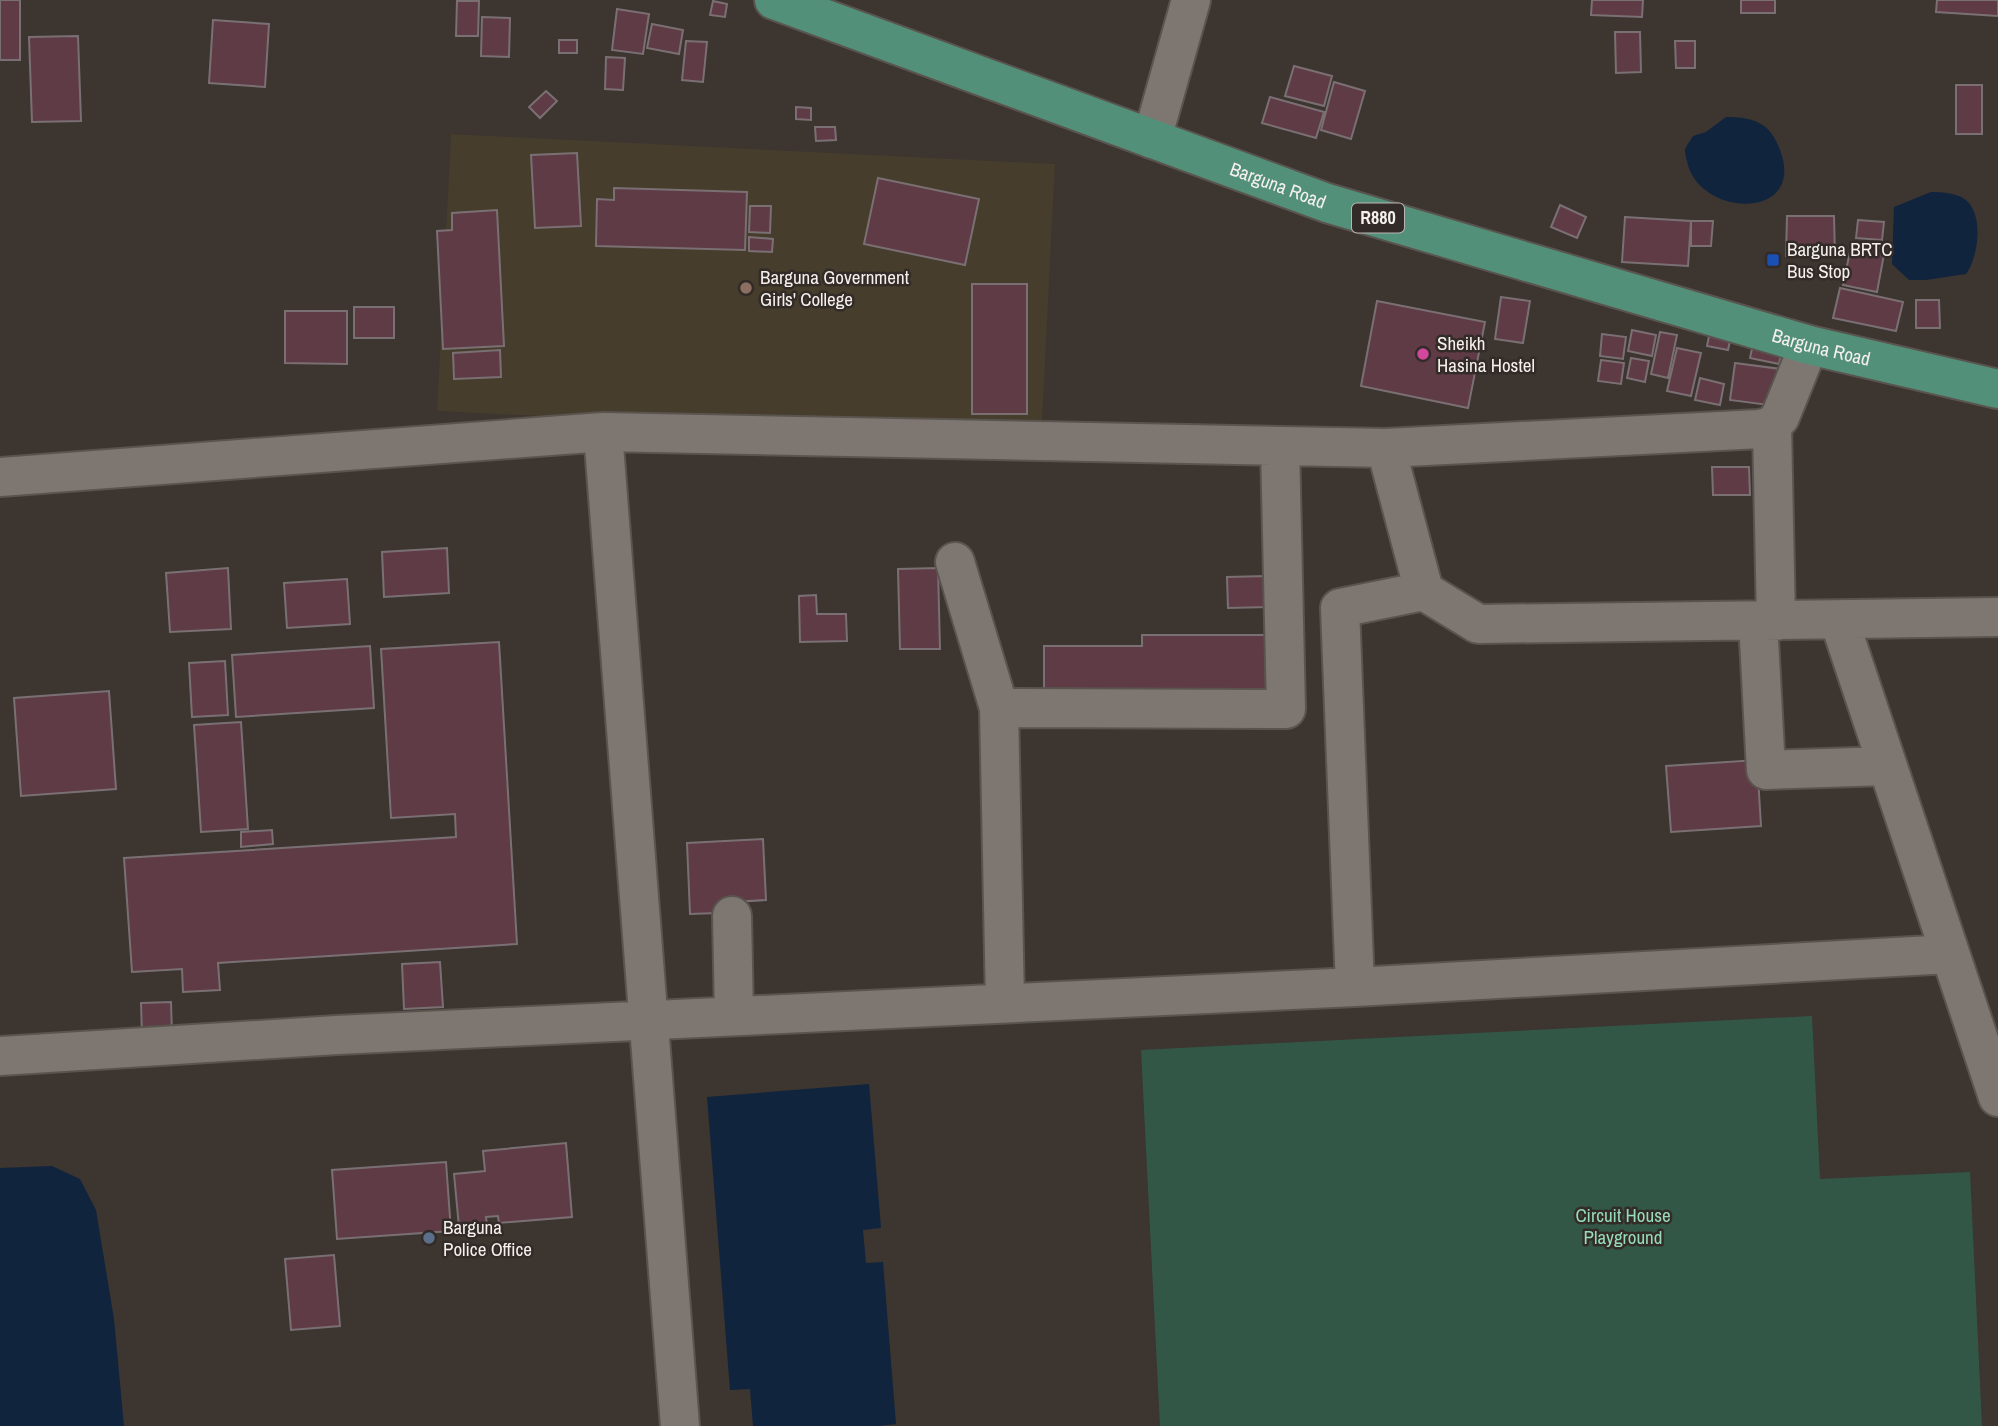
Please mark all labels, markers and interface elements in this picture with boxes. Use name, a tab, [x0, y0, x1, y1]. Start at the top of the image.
street label: Barguna Road	[1226, 156, 1330, 215]
road number: R880	[1352, 204, 1404, 232]
place label: Barguna BRTC Bus Stop	[1787, 236, 1892, 284]
marker: Barguna BRTC Bus Stop	[1765, 252, 1781, 268]
place label: Barguna Government Girls' College	[760, 264, 910, 312]
marker: Barguna Government Girls' College	[738, 280, 754, 296]
street label: Barguna Road	[1769, 322, 1873, 372]
place label: Sheikh Hasina Hostel	[1437, 330, 1535, 378]
marker: Sheikh Hasina Hostel	[1415, 346, 1431, 362]
park label: Circuit House Playground	[1575, 1202, 1671, 1250]
place label: Barguna Police Office	[443, 1214, 532, 1262]
marker: Barguna Police Office	[421, 1230, 437, 1246]

